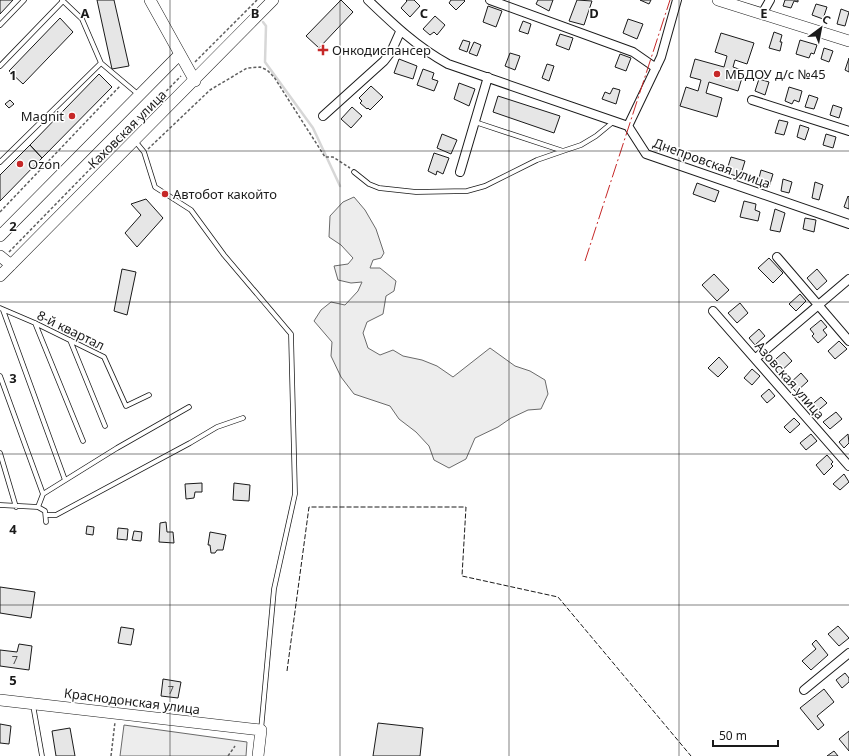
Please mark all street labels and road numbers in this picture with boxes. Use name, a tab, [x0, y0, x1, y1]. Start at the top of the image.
street label: Каховская улица	[84, 86, 170, 172]
street label: Днепровская улица	[651, 133, 773, 193]
street label: 8-й квартал	[34, 306, 108, 354]
street label: Азовская улица	[751, 337, 829, 423]
street label: Краснодонская улица	[63, 684, 201, 718]

